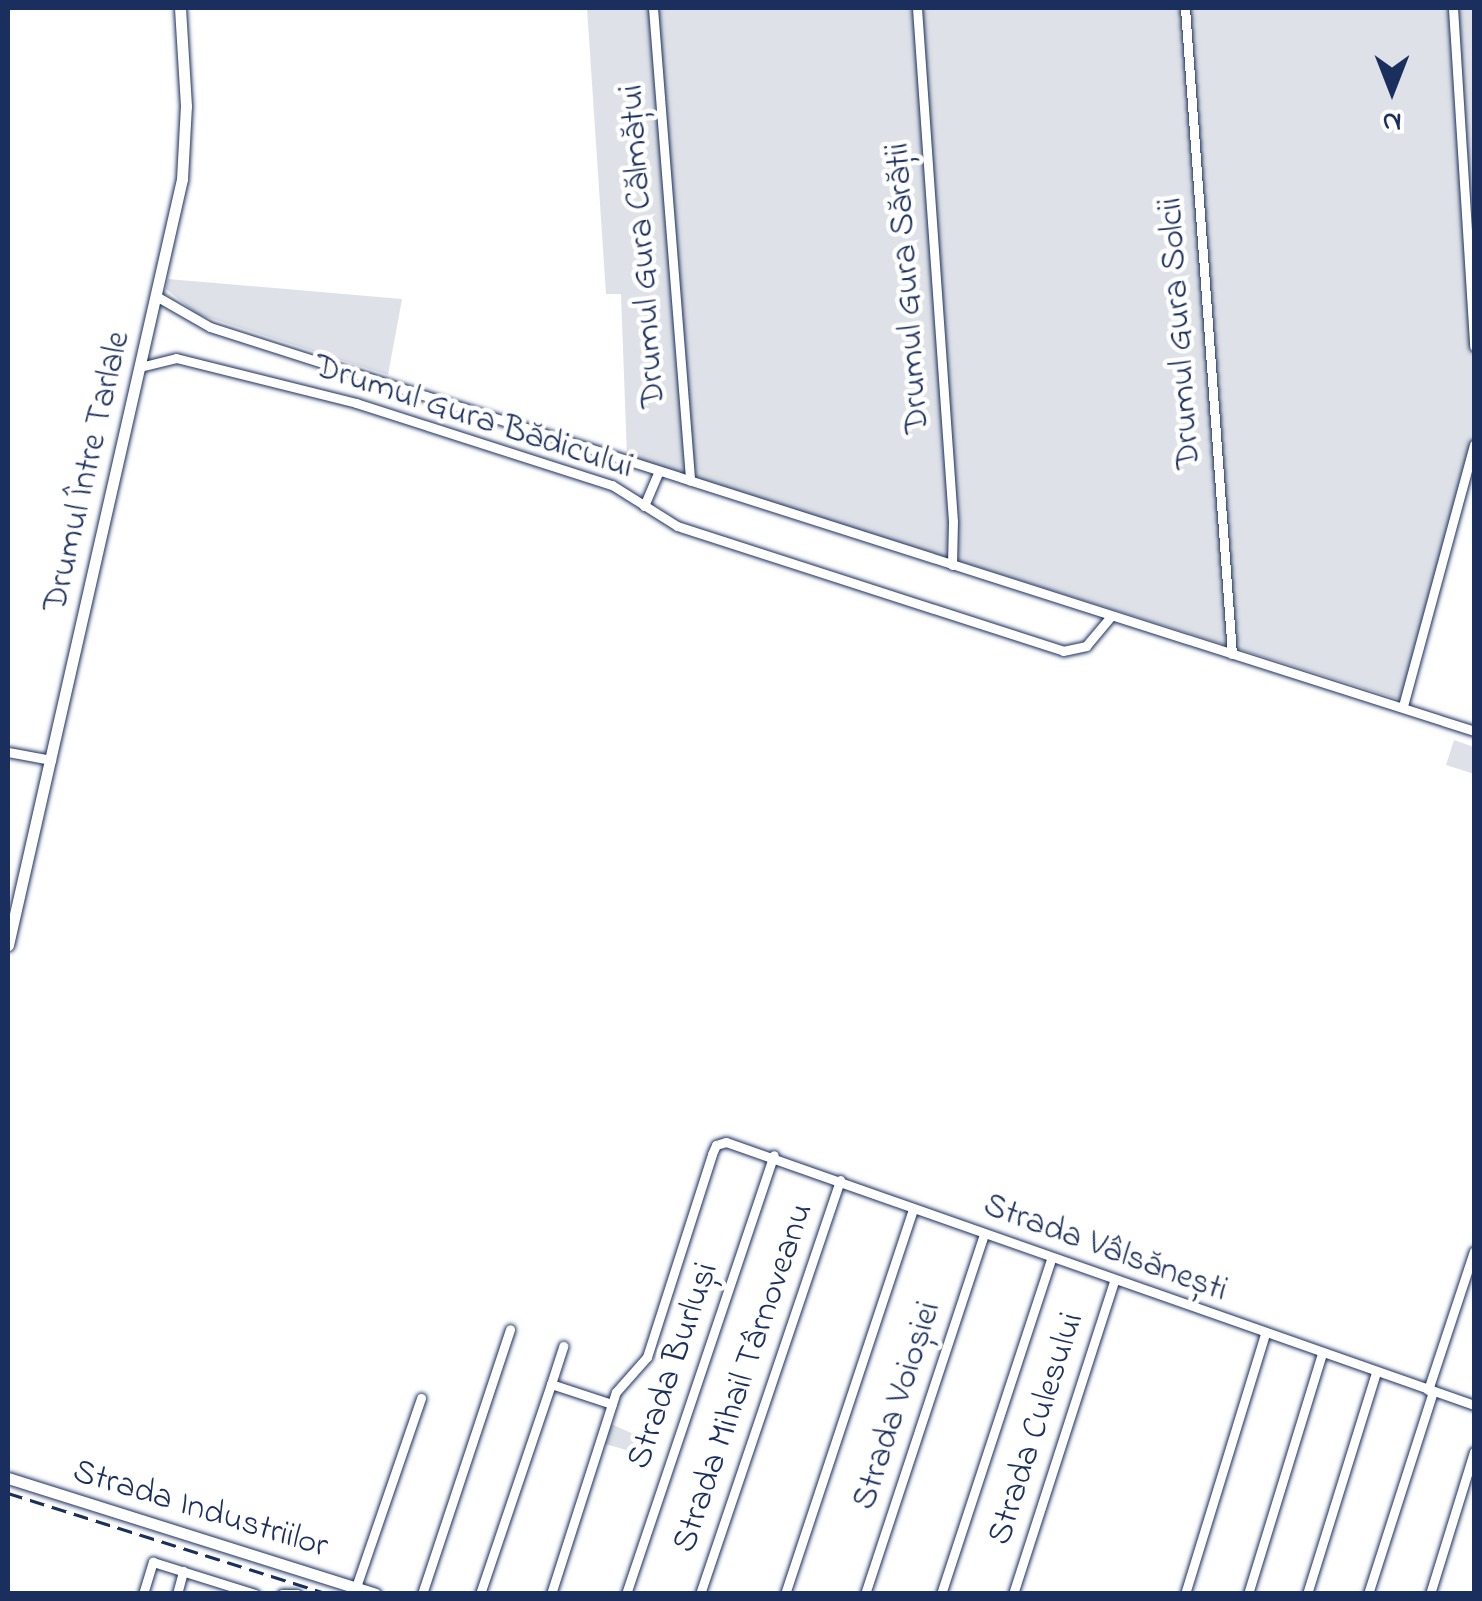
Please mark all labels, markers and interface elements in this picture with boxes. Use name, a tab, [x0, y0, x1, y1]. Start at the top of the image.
north arrow	[1342, 40, 1442, 140]
street label: Drumul Gura Călmățui	[612, 83, 676, 409]
text: N	[1383, 100, 1401, 141]
street label: Drumul Gura Sărății	[878, 141, 940, 435]
street label: Drumul Gura Solcii	[1151, 196, 1211, 470]
street label: Drumul Între Tarlale	[35, 328, 141, 616]
street label: Drumul Gura Bădicului	[308, 347, 638, 489]
street label: Strada Vâlsănești	[977, 1185, 1233, 1313]
street label: Strada Mihail Târnoveanu	[664, 1198, 824, 1558]
street label: Strada Burluși	[619, 1257, 729, 1475]
street label: Strada Voioșiei	[845, 1297, 951, 1515]
street label: Strada Culesului	[980, 1308, 1094, 1550]
street label: Strada Industriilor	[67, 1451, 333, 1569]

